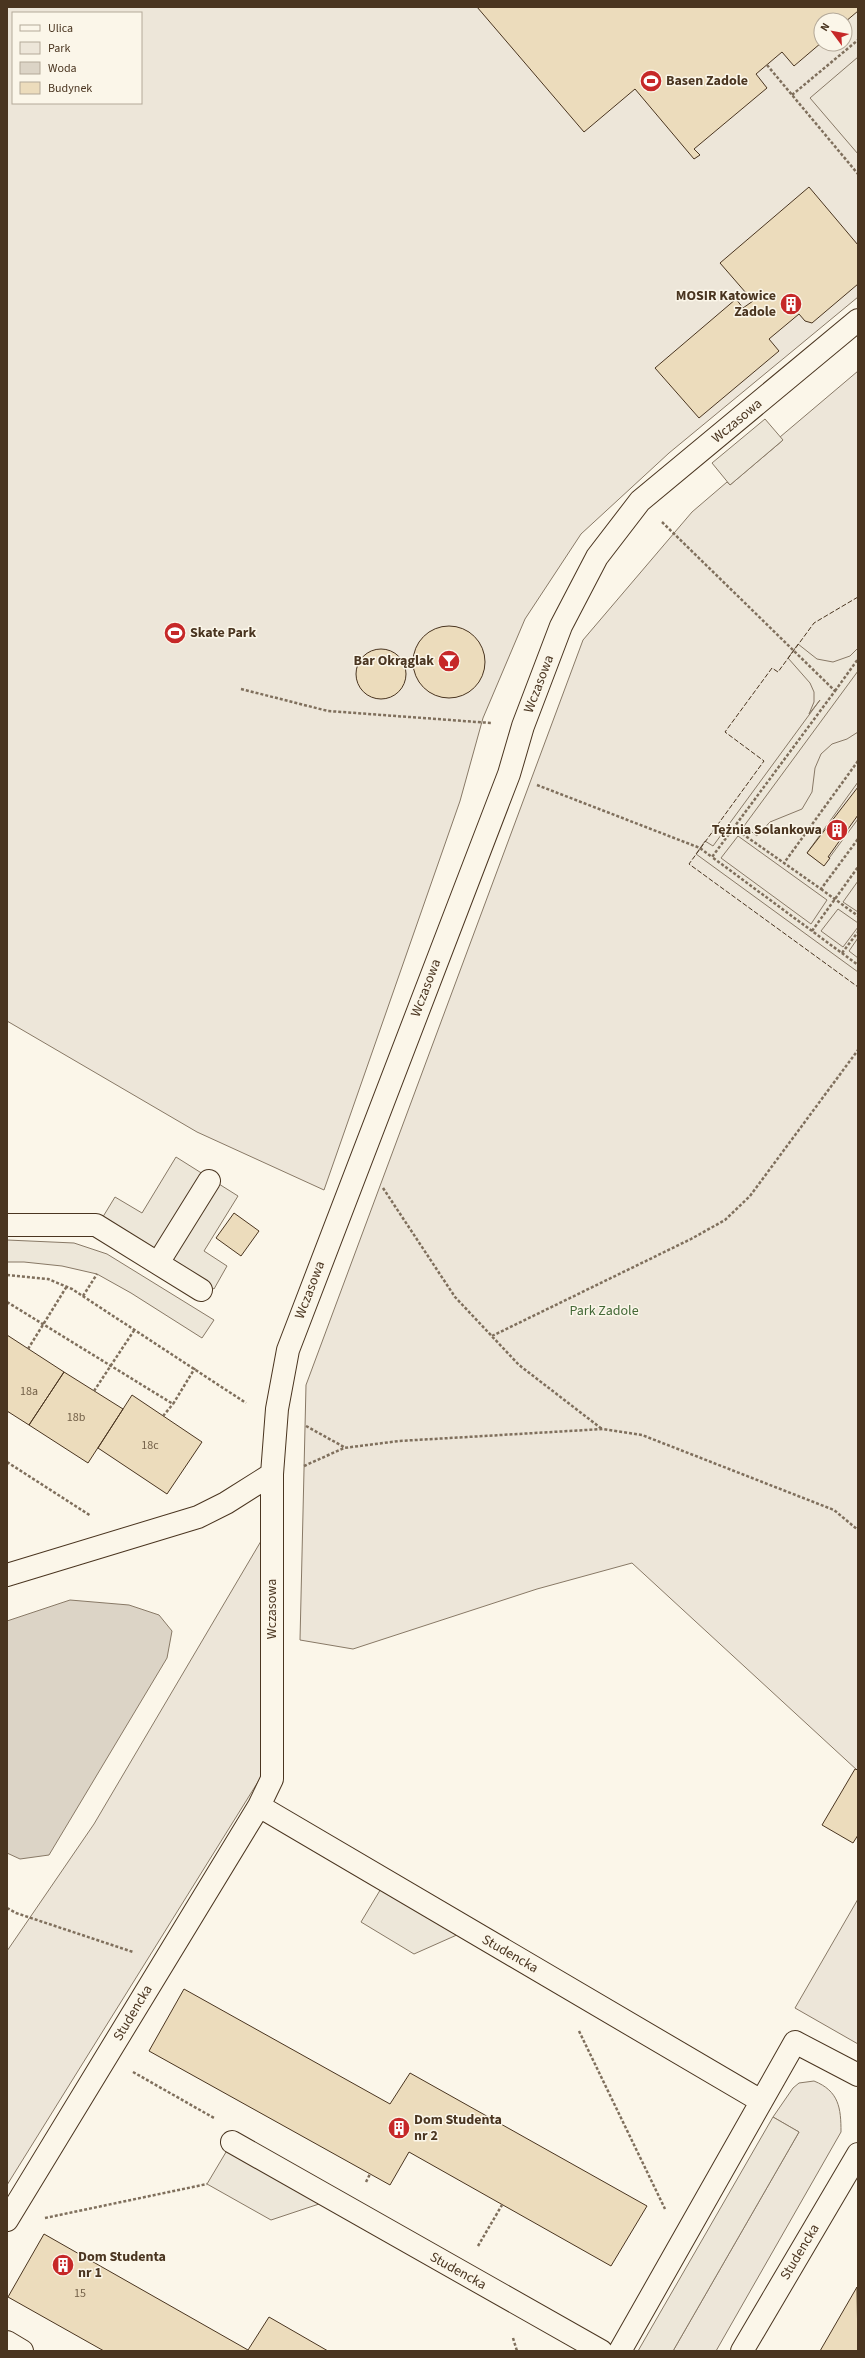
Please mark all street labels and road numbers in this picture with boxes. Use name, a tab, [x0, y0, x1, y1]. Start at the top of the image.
street label: Wczasowa	[707, 394, 767, 448]
street label: Wczasowa	[519, 652, 559, 716]
street label: Wczasowa	[406, 956, 446, 1020]
street label: Wczasowa	[290, 1258, 330, 1322]
street label: Wczasowa	[262, 1579, 282, 1639]
street label: Studencka	[478, 1930, 542, 1978]
street label: Studencka	[108, 1981, 158, 2045]
street label: Studencka	[775, 2220, 825, 2284]
street label: Studencka	[426, 2247, 490, 2295]

